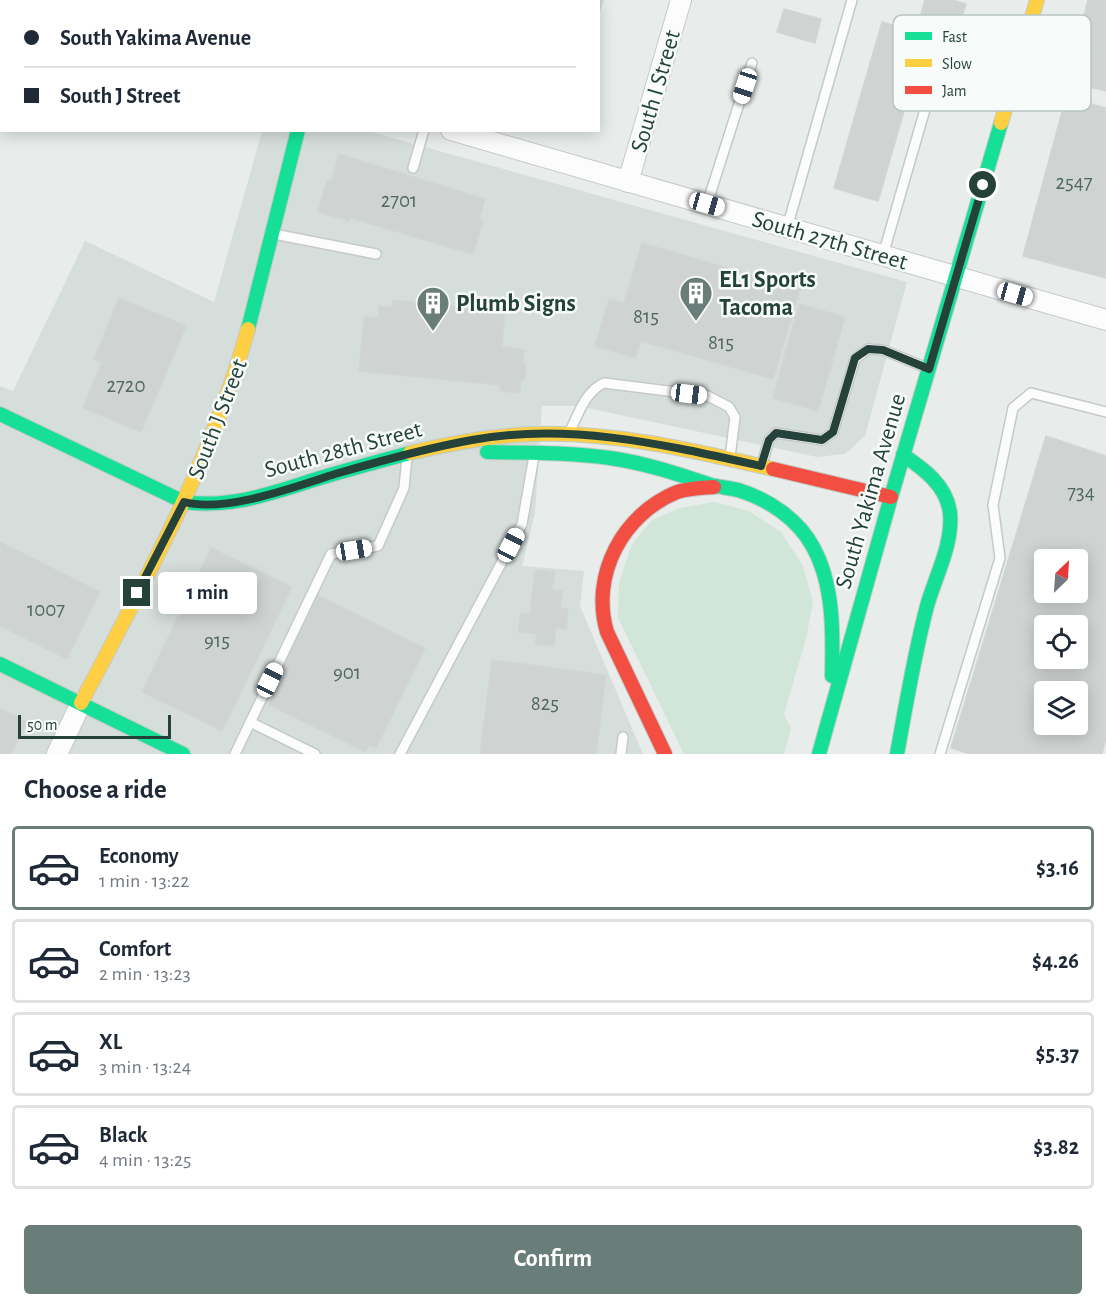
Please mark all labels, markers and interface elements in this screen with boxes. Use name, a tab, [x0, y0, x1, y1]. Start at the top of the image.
legend	[893, 15, 1091, 111]
text: South Yakima Avenue	[60, 27, 251, 49]
street label: South I Street	[627, 27, 685, 155]
text: Fast	[942, 29, 967, 45]
text: Slow	[942, 56, 972, 72]
car	[731, 66, 759, 106]
text: Jam	[942, 83, 967, 99]
text: South J Street	[60, 85, 180, 107]
route start	[969, 171, 996, 198]
house number: 2547	[1055, 172, 1093, 193]
house number: 2701	[381, 190, 417, 211]
car	[687, 190, 727, 218]
street label: South 27th Street	[749, 207, 910, 275]
place label: EL1 Sports Tacoma	[719, 268, 816, 320]
building icon: EL1 Sports Tacoma	[678, 275, 714, 322]
car	[995, 280, 1035, 308]
building icon: Plumb Signs	[415, 285, 451, 332]
place label: Plumb Signs	[456, 292, 576, 316]
house number: 815	[633, 306, 659, 327]
house number: 815	[708, 332, 734, 353]
street label: South J Street	[184, 356, 252, 483]
house number: 2720	[107, 375, 145, 396]
car	[670, 383, 708, 405]
street label: South Yakima Avenue	[832, 391, 910, 592]
street label: South 28th Street	[262, 417, 425, 483]
house number: 734	[1067, 482, 1095, 503]
car	[495, 525, 527, 565]
car	[335, 538, 373, 562]
north arrow	[1034, 549, 1088, 603]
map controls	[1034, 549, 1088, 735]
callout: 1 min	[158, 572, 257, 614]
route end	[123, 579, 150, 606]
text: 1 min	[186, 583, 229, 603]
house number: 1007	[27, 599, 65, 620]
button: locate	[1034, 615, 1088, 669]
house number: 915	[204, 630, 230, 651]
car	[254, 660, 286, 700]
house number: 901	[333, 662, 361, 683]
button: layers	[1034, 681, 1088, 735]
house number: 825	[531, 693, 559, 714]
scale bar	[18, 712, 171, 740]
text: 50 m	[27, 717, 58, 733]
text: Choose a ride	[24, 776, 167, 803]
icon: car	[27, 841, 81, 895]
text: Economy	[99, 845, 179, 867]
text: $3.16	[1036, 857, 1079, 879]
text: 1 min · 13:22	[99, 871, 189, 891]
icon: car	[27, 934, 81, 988]
text: Comfort	[99, 938, 171, 960]
text: $4.26	[1032, 950, 1079, 972]
text: 2 min · 13:23	[99, 964, 191, 984]
icon: car	[27, 1027, 81, 1081]
text: XL	[99, 1031, 122, 1053]
text: $5.37	[1036, 1043, 1079, 1065]
text: 3 min · 13:24	[99, 1057, 191, 1077]
icon: car	[27, 1120, 81, 1174]
text: Black	[99, 1124, 147, 1146]
text: $3.82	[1033, 1136, 1079, 1158]
text: 4 min · 13:25	[99, 1150, 191, 1170]
button: Confirm	[24, 1225, 1082, 1294]

